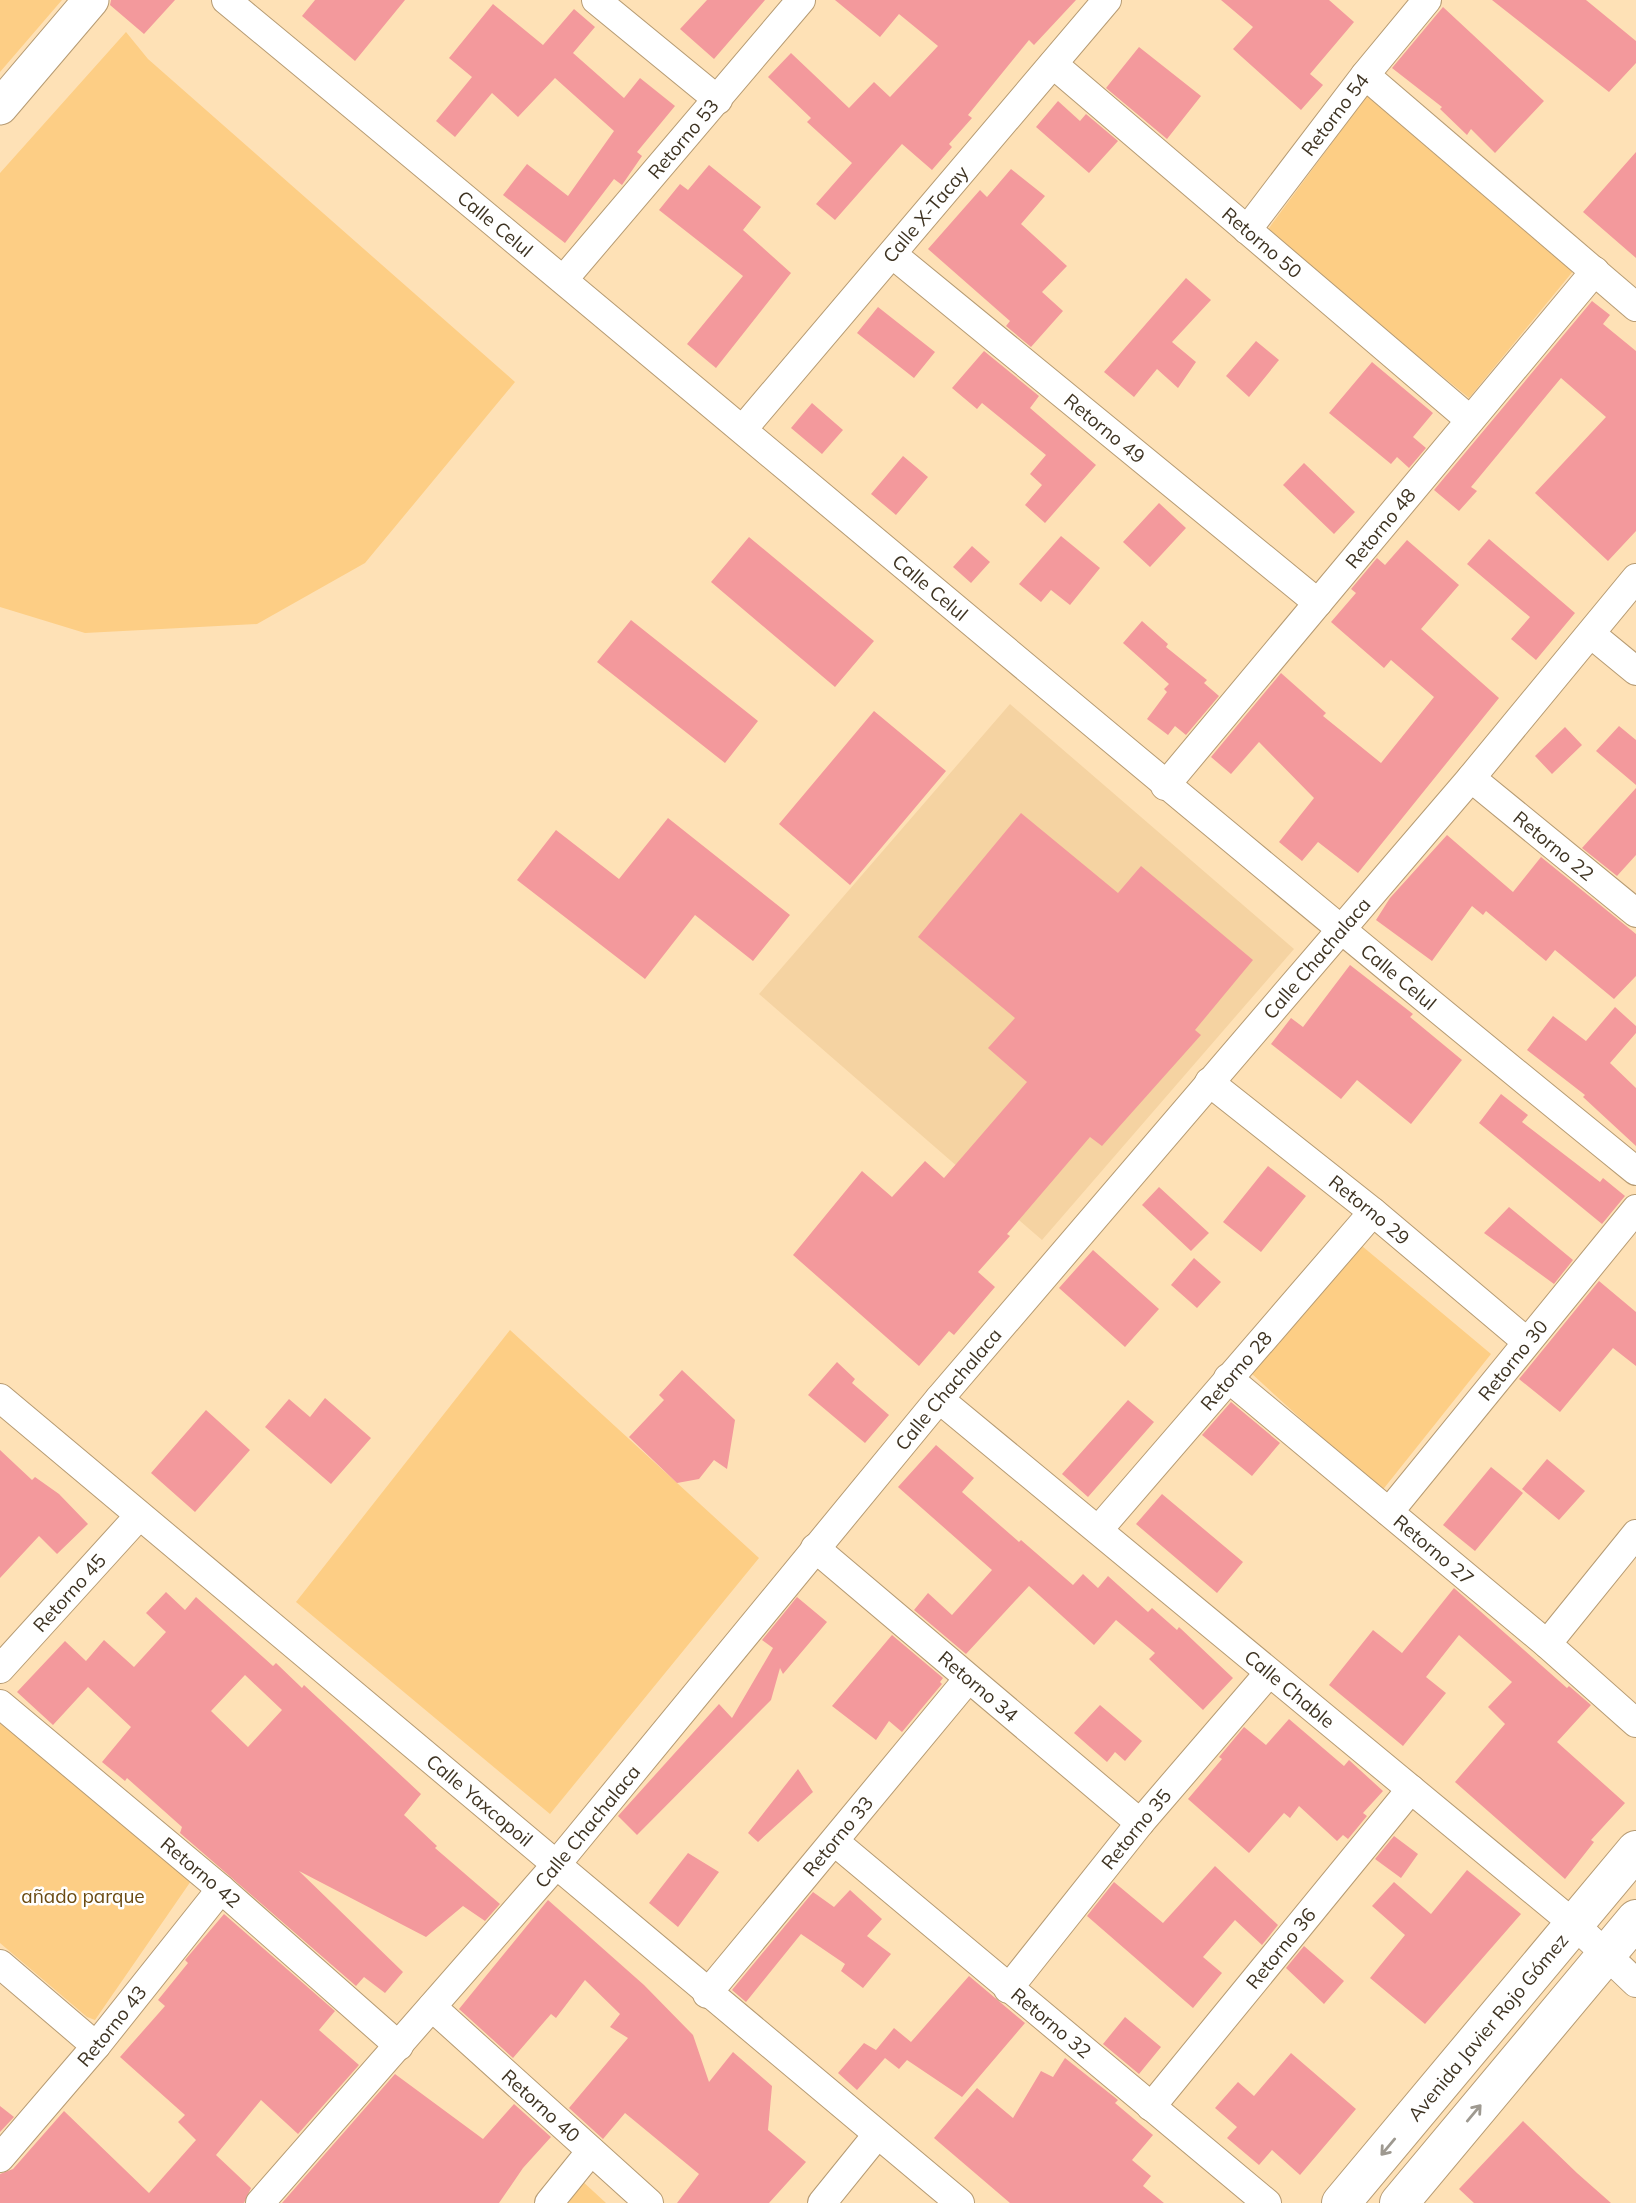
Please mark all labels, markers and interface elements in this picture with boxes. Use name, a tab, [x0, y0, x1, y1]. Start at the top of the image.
street label: Retorno 54	[1296, 69, 1374, 161]
street label: Retorno 53	[642, 94, 724, 184]
street label: Calle X-Tacay	[878, 161, 973, 267]
street label: Calle Celul	[453, 185, 538, 262]
street label: Retorno 50	[1217, 202, 1307, 283]
street label: Retorno 49	[1059, 388, 1150, 468]
street label: Retorno 48	[1340, 483, 1421, 573]
street label: Calle Celul	[888, 549, 973, 626]
street label: Retorno 22	[1509, 806, 1599, 886]
street label: Calle Chachalaca	[1258, 892, 1375, 1024]
street label: Calle Celul	[1356, 938, 1441, 1015]
street label: Retorno 29	[1324, 1170, 1415, 1250]
street label: Retorno 30	[1473, 1315, 1553, 1405]
street label: Calle Chachalaca	[890, 1323, 1007, 1455]
street label: Retorno 28	[1195, 1326, 1277, 1415]
street label: Retorno 27	[1389, 1509, 1479, 1590]
street label: Retorno 45	[28, 1549, 111, 1637]
street label: Calle Chable	[1240, 1645, 1340, 1733]
street label: Retorno 34	[933, 1646, 1023, 1727]
street label: Calle Yaxcopoil	[422, 1749, 538, 1852]
street label: Calle Chachalaca	[529, 1760, 645, 1893]
street label: Retorno 35	[1096, 1784, 1176, 1874]
street label: Retorno 33	[797, 1791, 878, 1881]
street label: Retorno 42	[156, 1832, 246, 1913]
park label: añado parque	[21, 1884, 145, 1908]
street label: Retorno 36	[1241, 1903, 1321, 1994]
street label: Avenida Javier Rojo Gómez	[1403, 1928, 1573, 2126]
street label: Retorno 43	[72, 1980, 152, 2071]
street label: Retorno 32	[1006, 1982, 1096, 2063]
street label: Retorno 40	[497, 2064, 585, 2147]
one-way arrow	[1466, 2104, 1482, 2122]
one-way arrow	[1380, 2137, 1396, 2155]

